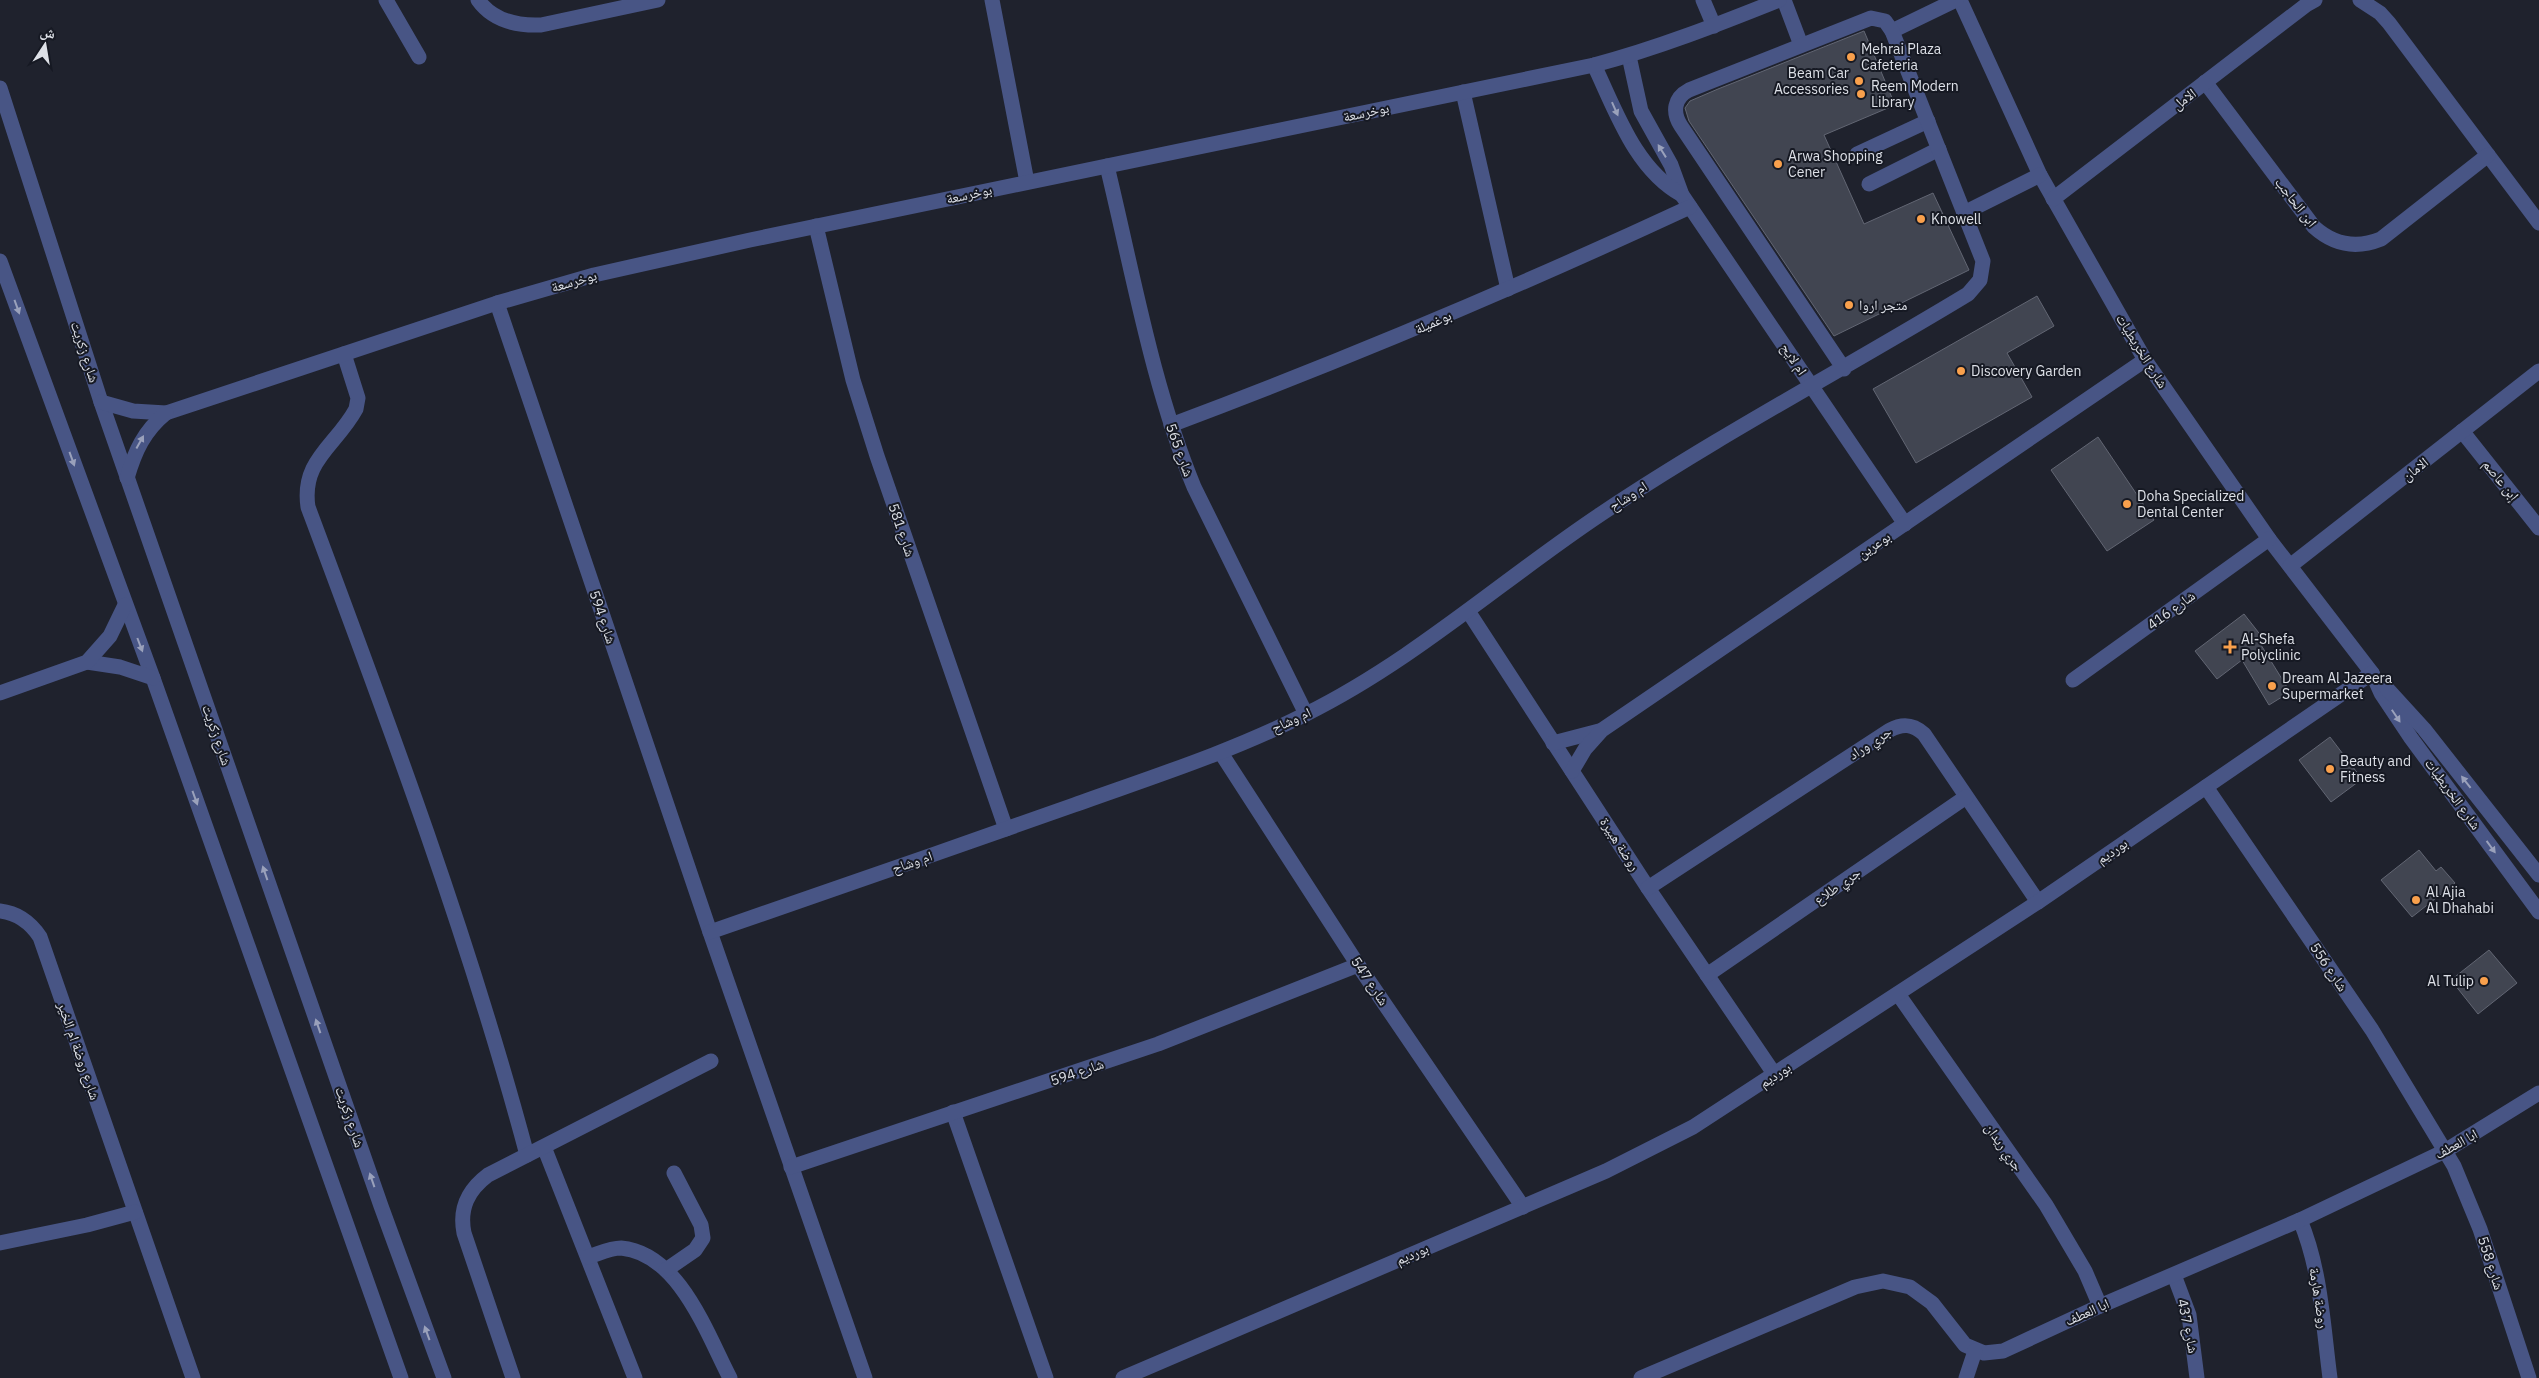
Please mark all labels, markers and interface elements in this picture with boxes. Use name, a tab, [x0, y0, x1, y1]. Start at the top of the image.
north arrow	[20, 20, 70, 70]
text: ش	[39, 22, 57, 43]
place label: Mehrai Plaza Cafeteria	[1861, 40, 1942, 74]
marker: Mehrai Plaza Cafeteria	[1845, 51, 1857, 63]
place label: Beam Car Accessories	[1774, 64, 1849, 98]
marker: Beam Car Accessories	[1853, 75, 1865, 87]
place label: Reem Modern Library	[1871, 77, 1959, 111]
street label: الامل	[2169, 84, 2199, 114]
marker: Reem Modern Library	[1855, 88, 1867, 100]
street label: بوخرسعة	[1341, 98, 1391, 126]
one-way arrow	[1611, 102, 1619, 116]
one-way arrow	[1657, 144, 1666, 157]
place label: Arwa Shopping Cener	[1788, 147, 1883, 181]
marker: Arwa Shopping Cener	[1772, 158, 1784, 170]
street label: ابن الحاجب	[2271, 174, 2321, 230]
street label: بوخرسعة	[944, 180, 994, 208]
place label: Knowell	[1931, 210, 1982, 228]
marker: Knowell	[1915, 213, 1927, 225]
street label: بوخرسعة	[549, 266, 599, 296]
place label: متجر اروا	[1859, 296, 1907, 314]
one-way arrow	[14, 299, 21, 314]
marker: متجر اروا	[1843, 299, 1855, 311]
street label: بوغميلة	[1412, 306, 1454, 338]
street label: شارع الخريطيات	[2111, 311, 2172, 392]
street label: شارع زكريت	[66, 319, 103, 385]
street label: ام لايح	[1776, 340, 1811, 379]
place label: Discovery Garden	[1971, 362, 2081, 380]
marker: Discovery Garden	[1955, 365, 1967, 377]
street label: شارع 565	[1161, 421, 1198, 479]
one-way arrow	[136, 434, 144, 449]
one-way arrow	[69, 452, 76, 467]
street label: الامان	[2398, 453, 2432, 485]
street label: إبن عاصم	[2478, 456, 2523, 505]
street label: ام وشاح	[1606, 477, 1651, 516]
place label: Doha Specialized Dental Center	[2137, 487, 2244, 521]
marker: Doha Specialized Dental Center	[2121, 498, 2133, 510]
street label: شارع 581	[884, 501, 919, 559]
street label: بوعرين	[1854, 527, 1894, 563]
street label: شارع 416	[2143, 587, 2199, 634]
street label: شارع 594	[585, 588, 620, 646]
place label: Al-Shefa Polyclinic	[2241, 630, 2300, 664]
one-way arrow	[136, 638, 144, 653]
marker: Al-Shefa Polyclinic	[2223, 640, 2237, 654]
place label: Dream Al Jazeera Supermarket	[2282, 669, 2393, 703]
marker: Dream Al Jazeera Supermarket	[2266, 680, 2278, 692]
street label: شارع زكريت	[197, 702, 236, 768]
street label: ام وشاح	[1268, 703, 1314, 738]
one-way arrow	[2391, 709, 2401, 722]
street label: جري وراد	[1845, 722, 1896, 766]
place label: Beauty and Fitness	[2340, 752, 2411, 786]
street label: شارع الخريطيات	[2420, 755, 2485, 834]
marker: Beauty and Fitness	[2324, 763, 2336, 775]
one-way arrow	[2460, 776, 2471, 789]
one-way arrow	[191, 791, 199, 806]
street label: روضة هبيرة	[1596, 814, 1644, 874]
street label: بورديم	[2093, 834, 2132, 869]
one-way arrow	[2486, 840, 2497, 853]
street label: ام وشاح	[889, 847, 935, 878]
street label: جري طلاع	[1810, 863, 1865, 911]
one-way arrow	[260, 865, 268, 880]
place label: Al Ajia Al Dhahabi	[2426, 883, 2494, 917]
marker: Al Ajia Al Dhahabi	[2410, 894, 2422, 906]
street label: شارع 556	[2305, 939, 2352, 995]
street label: شارع 547	[1346, 953, 1393, 1009]
place label: Al Tulip	[2427, 972, 2474, 990]
marker: Al Tulip	[2478, 975, 2490, 987]
street label: شارع روضة ام الخير	[53, 999, 104, 1103]
one-way arrow	[314, 1019, 321, 1034]
street label: شارع 594	[1048, 1055, 1106, 1090]
street label: بورديم	[1756, 1058, 1795, 1093]
street label: شارع زكريت	[330, 1084, 369, 1150]
street label: جري ريدان	[1979, 1119, 2027, 1176]
street label: ابا العطف	[2431, 1125, 2481, 1163]
one-way arrow	[368, 1172, 375, 1187]
street label: شارع 558	[2473, 1234, 2508, 1292]
street label: بورديم	[1393, 1239, 1432, 1270]
street label: روضة هارمة	[2305, 1266, 2333, 1330]
street label: ابا العطف	[2062, 1294, 2112, 1330]
street label: شارع 437	[2172, 1297, 2203, 1355]
one-way arrow	[423, 1325, 430, 1340]

